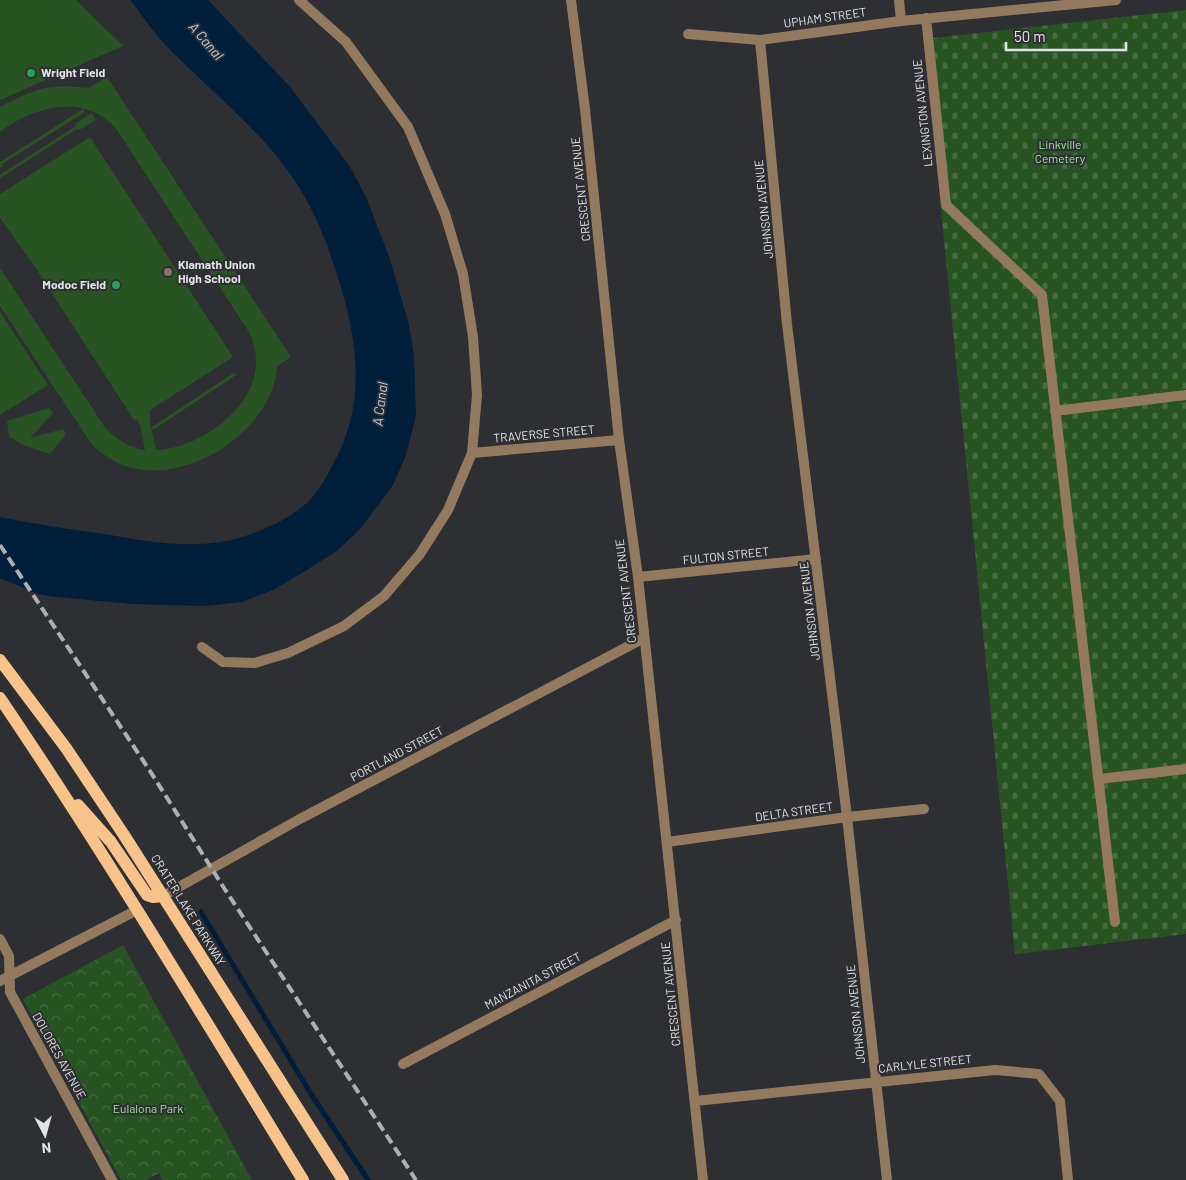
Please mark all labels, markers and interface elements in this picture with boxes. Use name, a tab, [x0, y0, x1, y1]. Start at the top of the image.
street label: UPHAM STREET	[783, 4, 867, 30]
water label: A Canal	[185, 18, 227, 63]
scale bar	[1006, 20, 1126, 52]
text: 50 m	[1014, 27, 1046, 45]
street label: LEXINGTON AVENUE	[909, 59, 935, 167]
place label: Wright Field	[41, 65, 105, 79]
marker: Wright Field	[25, 67, 37, 79]
street label: CRESCENT AVENUE	[568, 136, 592, 242]
park label: Linkville Cemetery	[1035, 137, 1086, 165]
street label: JOHNSON AVENUE	[751, 159, 775, 259]
place label: Klamath Union High School	[178, 257, 255, 285]
marker: Klamath Union High School	[162, 266, 174, 278]
place label: Modoc Field	[42, 277, 106, 291]
marker: Modoc Field	[110, 279, 122, 291]
water label: A Canal	[368, 381, 391, 427]
street label: TRAVERSE STREET	[493, 422, 595, 444]
street label: CRESCENT AVENUE	[612, 538, 638, 644]
street label: FULTON STREET	[682, 543, 770, 567]
street label: JOHNSON AVENUE	[796, 561, 822, 661]
street label: PORTLAND STREET	[348, 723, 446, 784]
street label: DELTA STREET	[754, 799, 834, 823]
street label: CRATER LAKE PARKWAY	[149, 851, 229, 968]
street label: CRESCENT AVENUE	[658, 941, 682, 1047]
street label: MANZANITA STREET	[482, 949, 583, 1011]
street label: JOHNSON AVENUE	[843, 964, 867, 1064]
street label: DOLORES AVENUE	[30, 1010, 90, 1101]
street label: CARLYLE STREET	[877, 1051, 973, 1075]
park label: Eulalona Park	[113, 1101, 183, 1115]
north arrow	[20, 1110, 70, 1160]
text: N	[41, 1139, 52, 1157]

